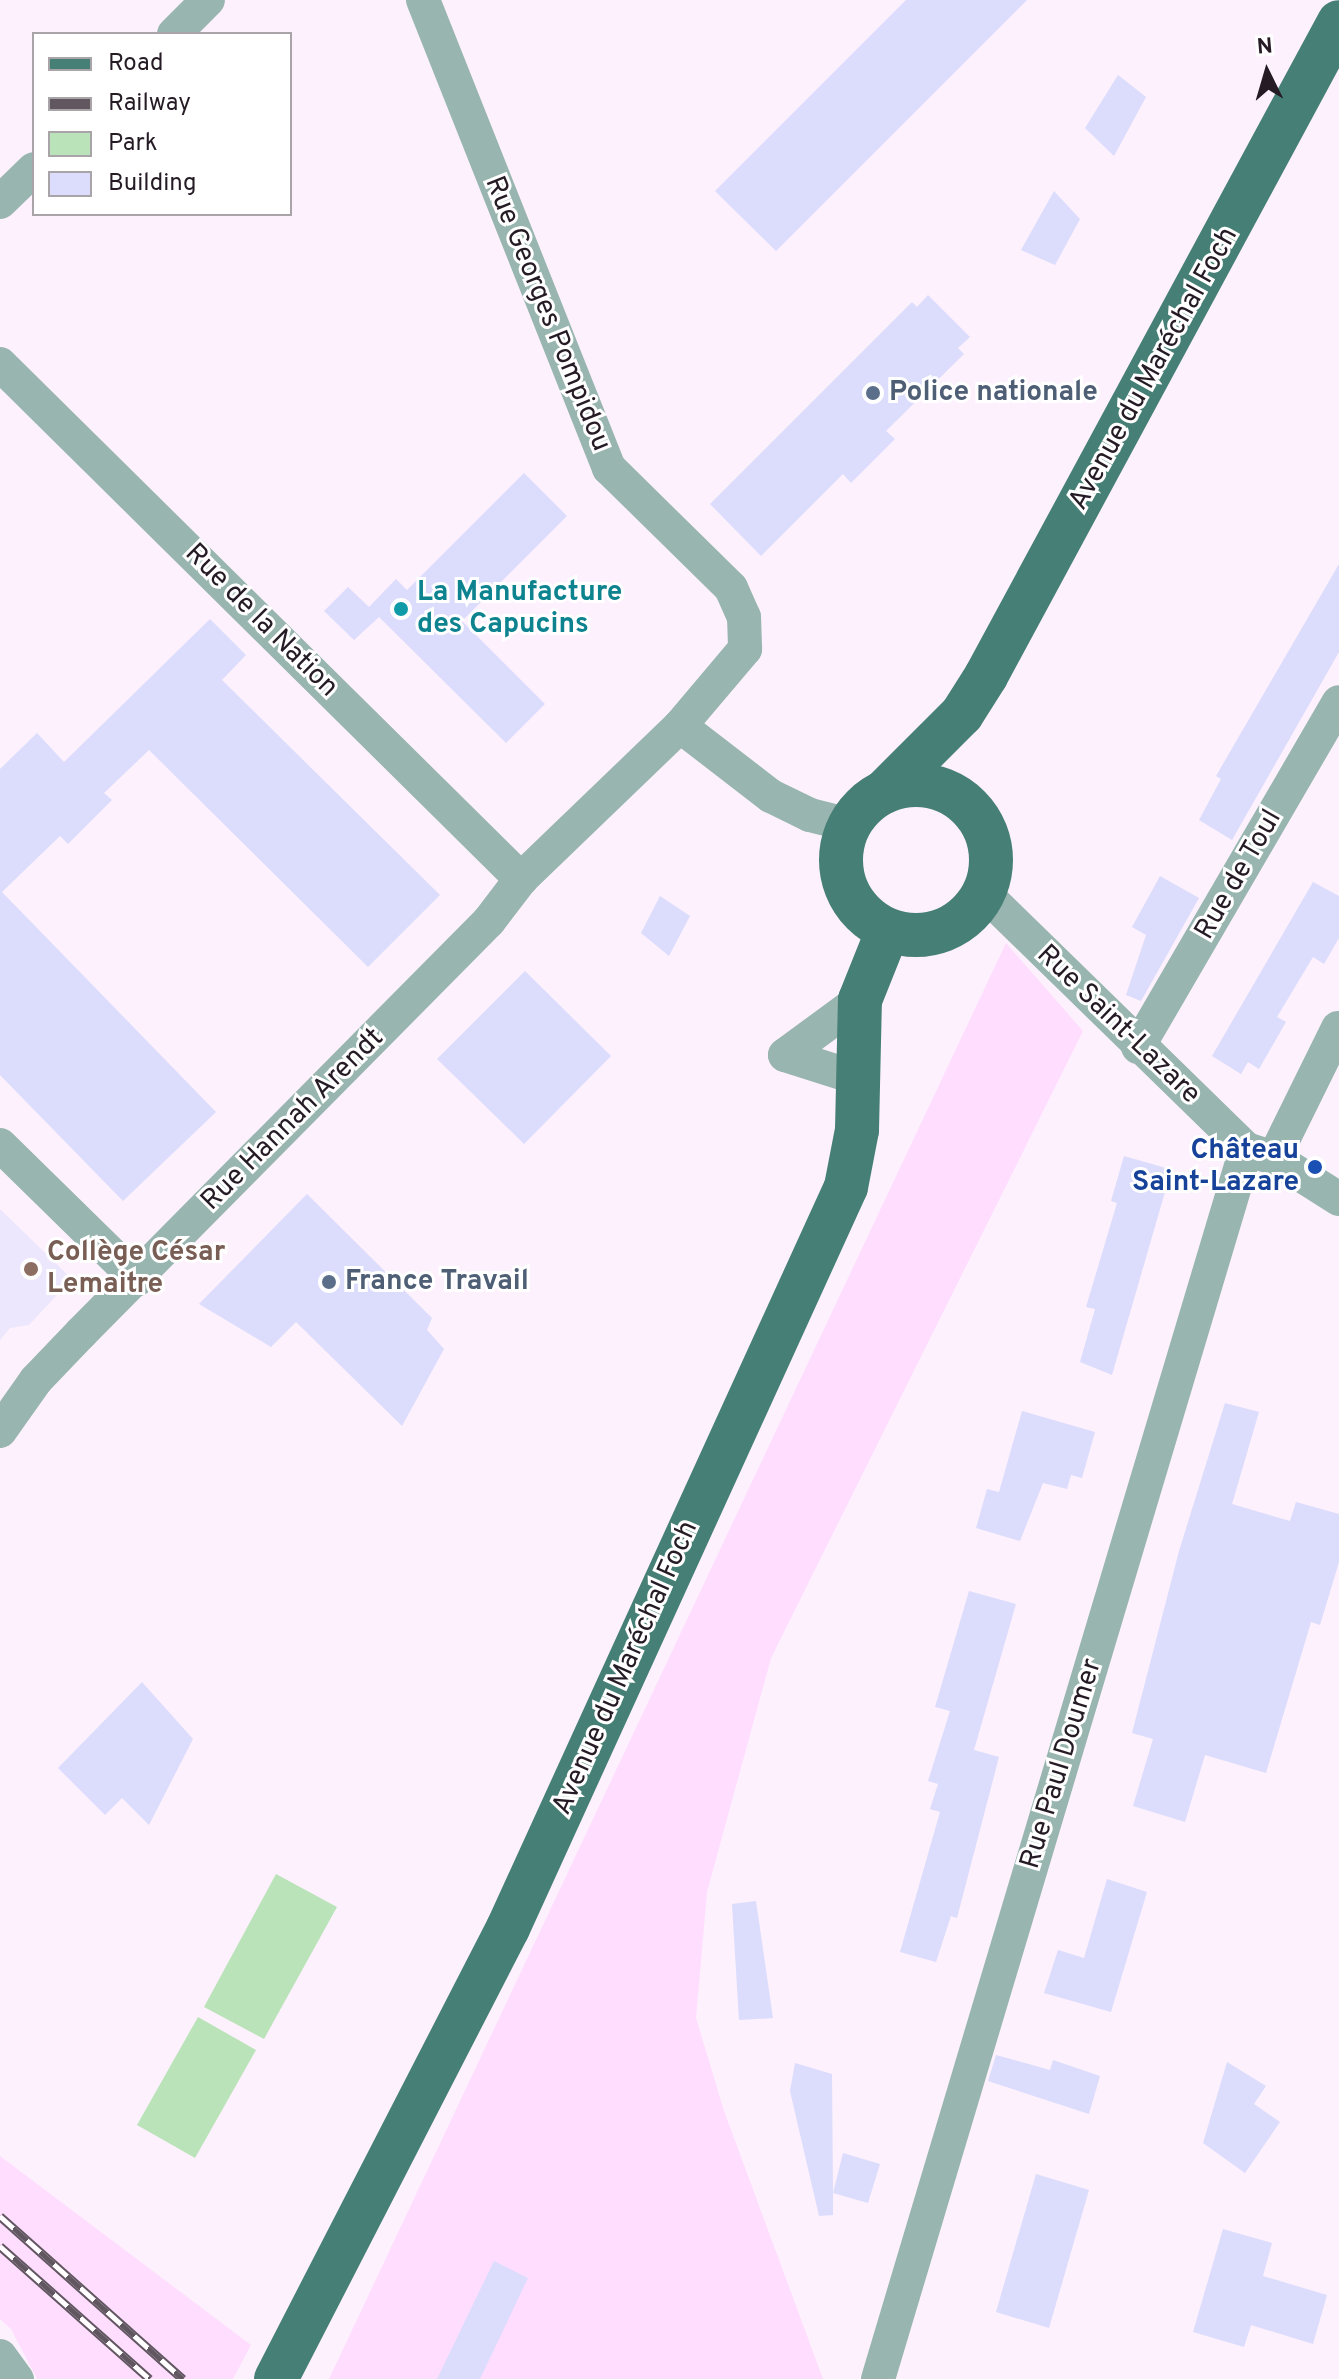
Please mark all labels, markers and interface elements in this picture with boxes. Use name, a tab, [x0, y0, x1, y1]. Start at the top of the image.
legend	[32, 32, 292, 216]
north arrow	[1227, 32, 1307, 112]
text: N	[1256, 33, 1274, 62]
text: Road	[108, 49, 164, 79]
text: Railway	[108, 89, 191, 119]
text: Park	[108, 129, 158, 159]
text: Building	[108, 169, 197, 199]
street label: Rue Georges Pompidou	[476, 172, 618, 456]
street label: Avenue du Maréchal Foch	[1062, 222, 1246, 516]
place label: Police nationale	[889, 376, 1098, 410]
marker: Police nationale	[864, 384, 882, 402]
street label: Rue de la Nation	[177, 537, 345, 705]
place label: La Manufacture des Capucins	[417, 576, 622, 642]
marker: La Manufacture des Capucins	[392, 600, 410, 618]
street label: Rue de Toul	[1188, 804, 1290, 946]
street label: Rue Saint-Lazare	[1029, 938, 1207, 1112]
street label: Rue Hannah Arendt	[194, 1021, 392, 1219]
place label: Château Saint-Lazare	[1132, 1134, 1299, 1200]
marker: Château Saint-Lazare	[1306, 1158, 1324, 1176]
place label: Collège César Lemaitre	[47, 1236, 225, 1302]
marker: Collège César Lemaitre	[22, 1260, 40, 1278]
place label: France Travail	[345, 1265, 529, 1299]
marker: France Travail	[320, 1273, 338, 1291]
street label: Avenue du Maréchal Foch	[546, 1516, 706, 1820]
street label: Rue Paul Doumer	[1014, 1655, 1110, 1873]

